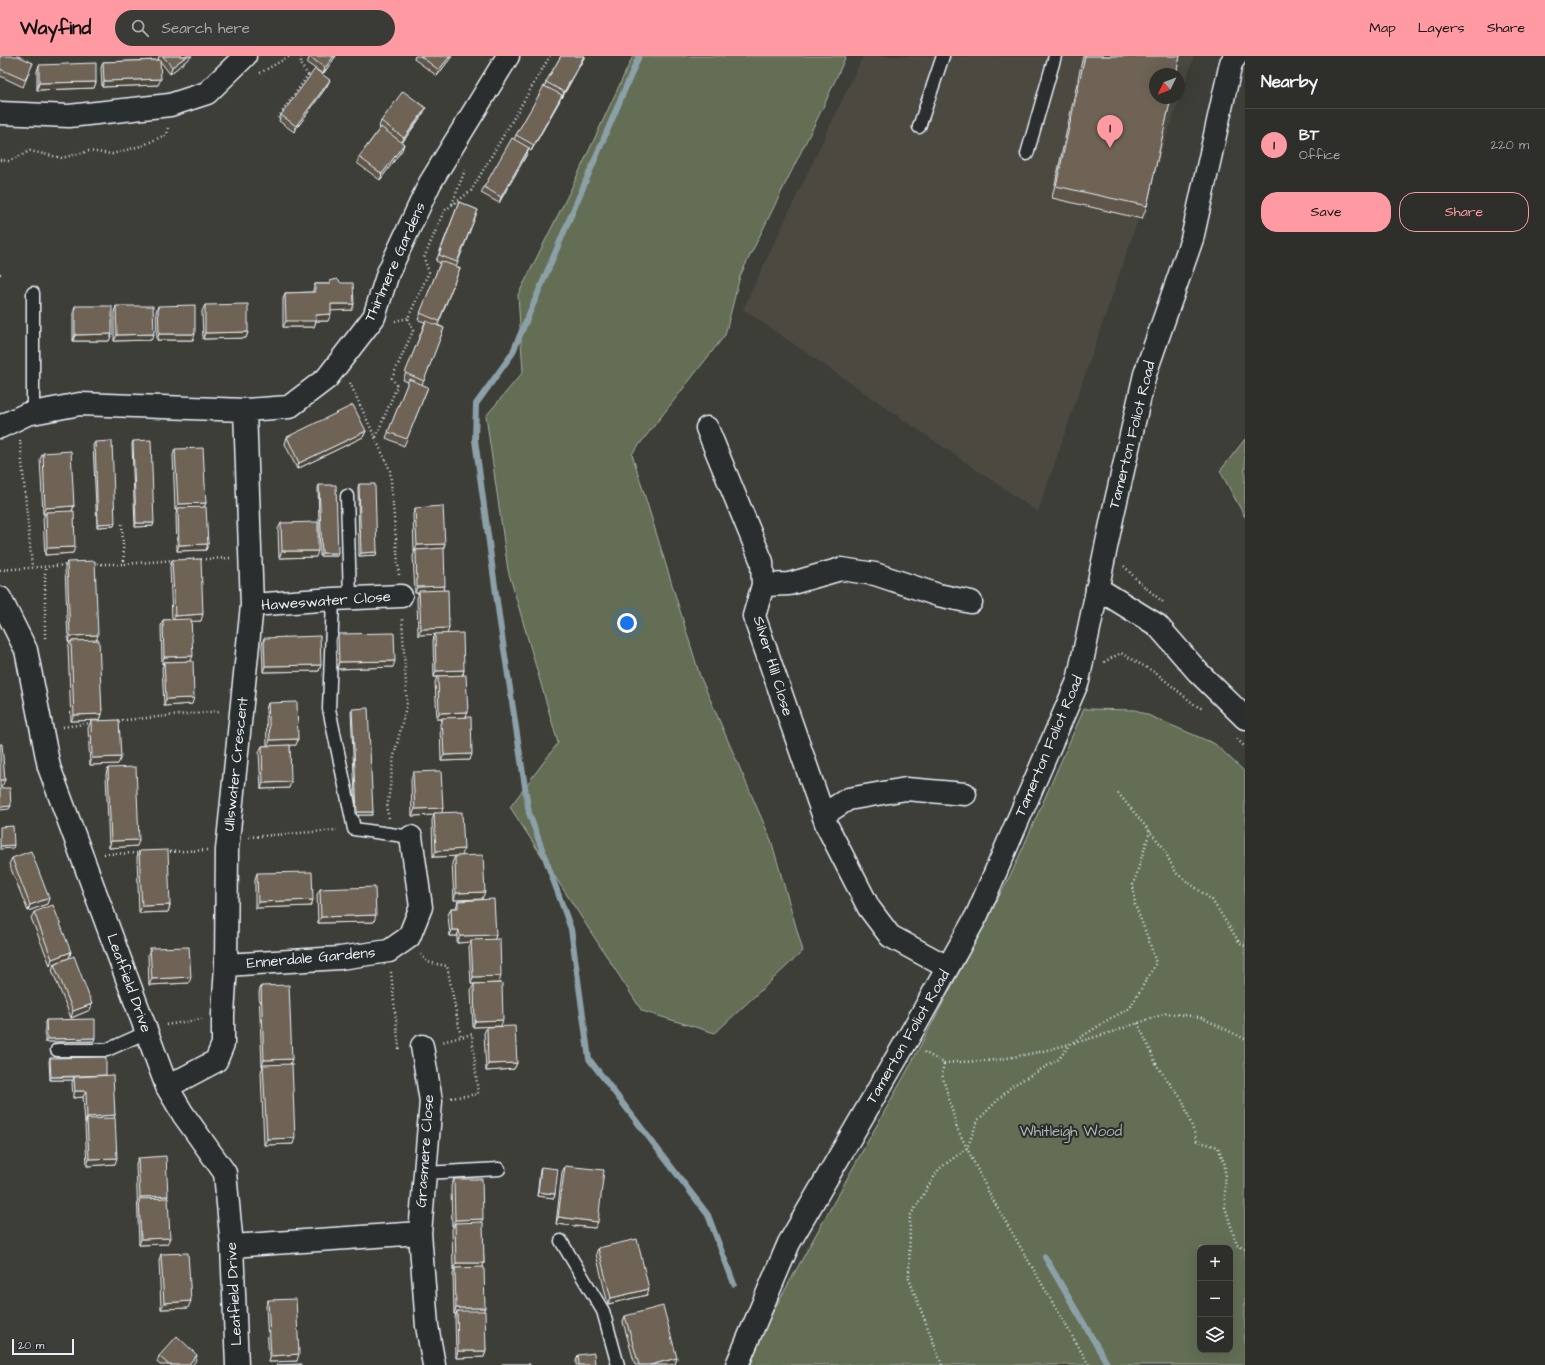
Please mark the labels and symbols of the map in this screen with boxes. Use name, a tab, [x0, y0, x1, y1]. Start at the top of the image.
north arrow	[1149, 68, 1185, 104]
pin: 1	[1097, 115, 1123, 148]
street label: Thirlmere Gardens	[359, 198, 431, 325]
street label: Tamerton Foliot Road	[1103, 359, 1161, 511]
street label: Haweswater Close	[261, 586, 391, 616]
your location	[617, 613, 637, 633]
street label: Silver Hill Close	[748, 613, 798, 719]
street label: Tamerton Foliot Road	[1010, 672, 1088, 820]
street label: Ullswater Crescent	[219, 696, 253, 832]
street label: Leatfield Drive	[101, 931, 157, 1035]
street label: Ennerdale Gardens	[246, 942, 377, 974]
street label: Tamerton Foliot Road	[861, 966, 955, 1108]
street label: Grasmere Close	[411, 1094, 439, 1208]
park label: Whitleigh Wood	[1020, 1121, 1123, 1143]
street label: Leatfield Drive	[221, 1242, 247, 1346]
scale bar	[12, 1337, 74, 1356]

